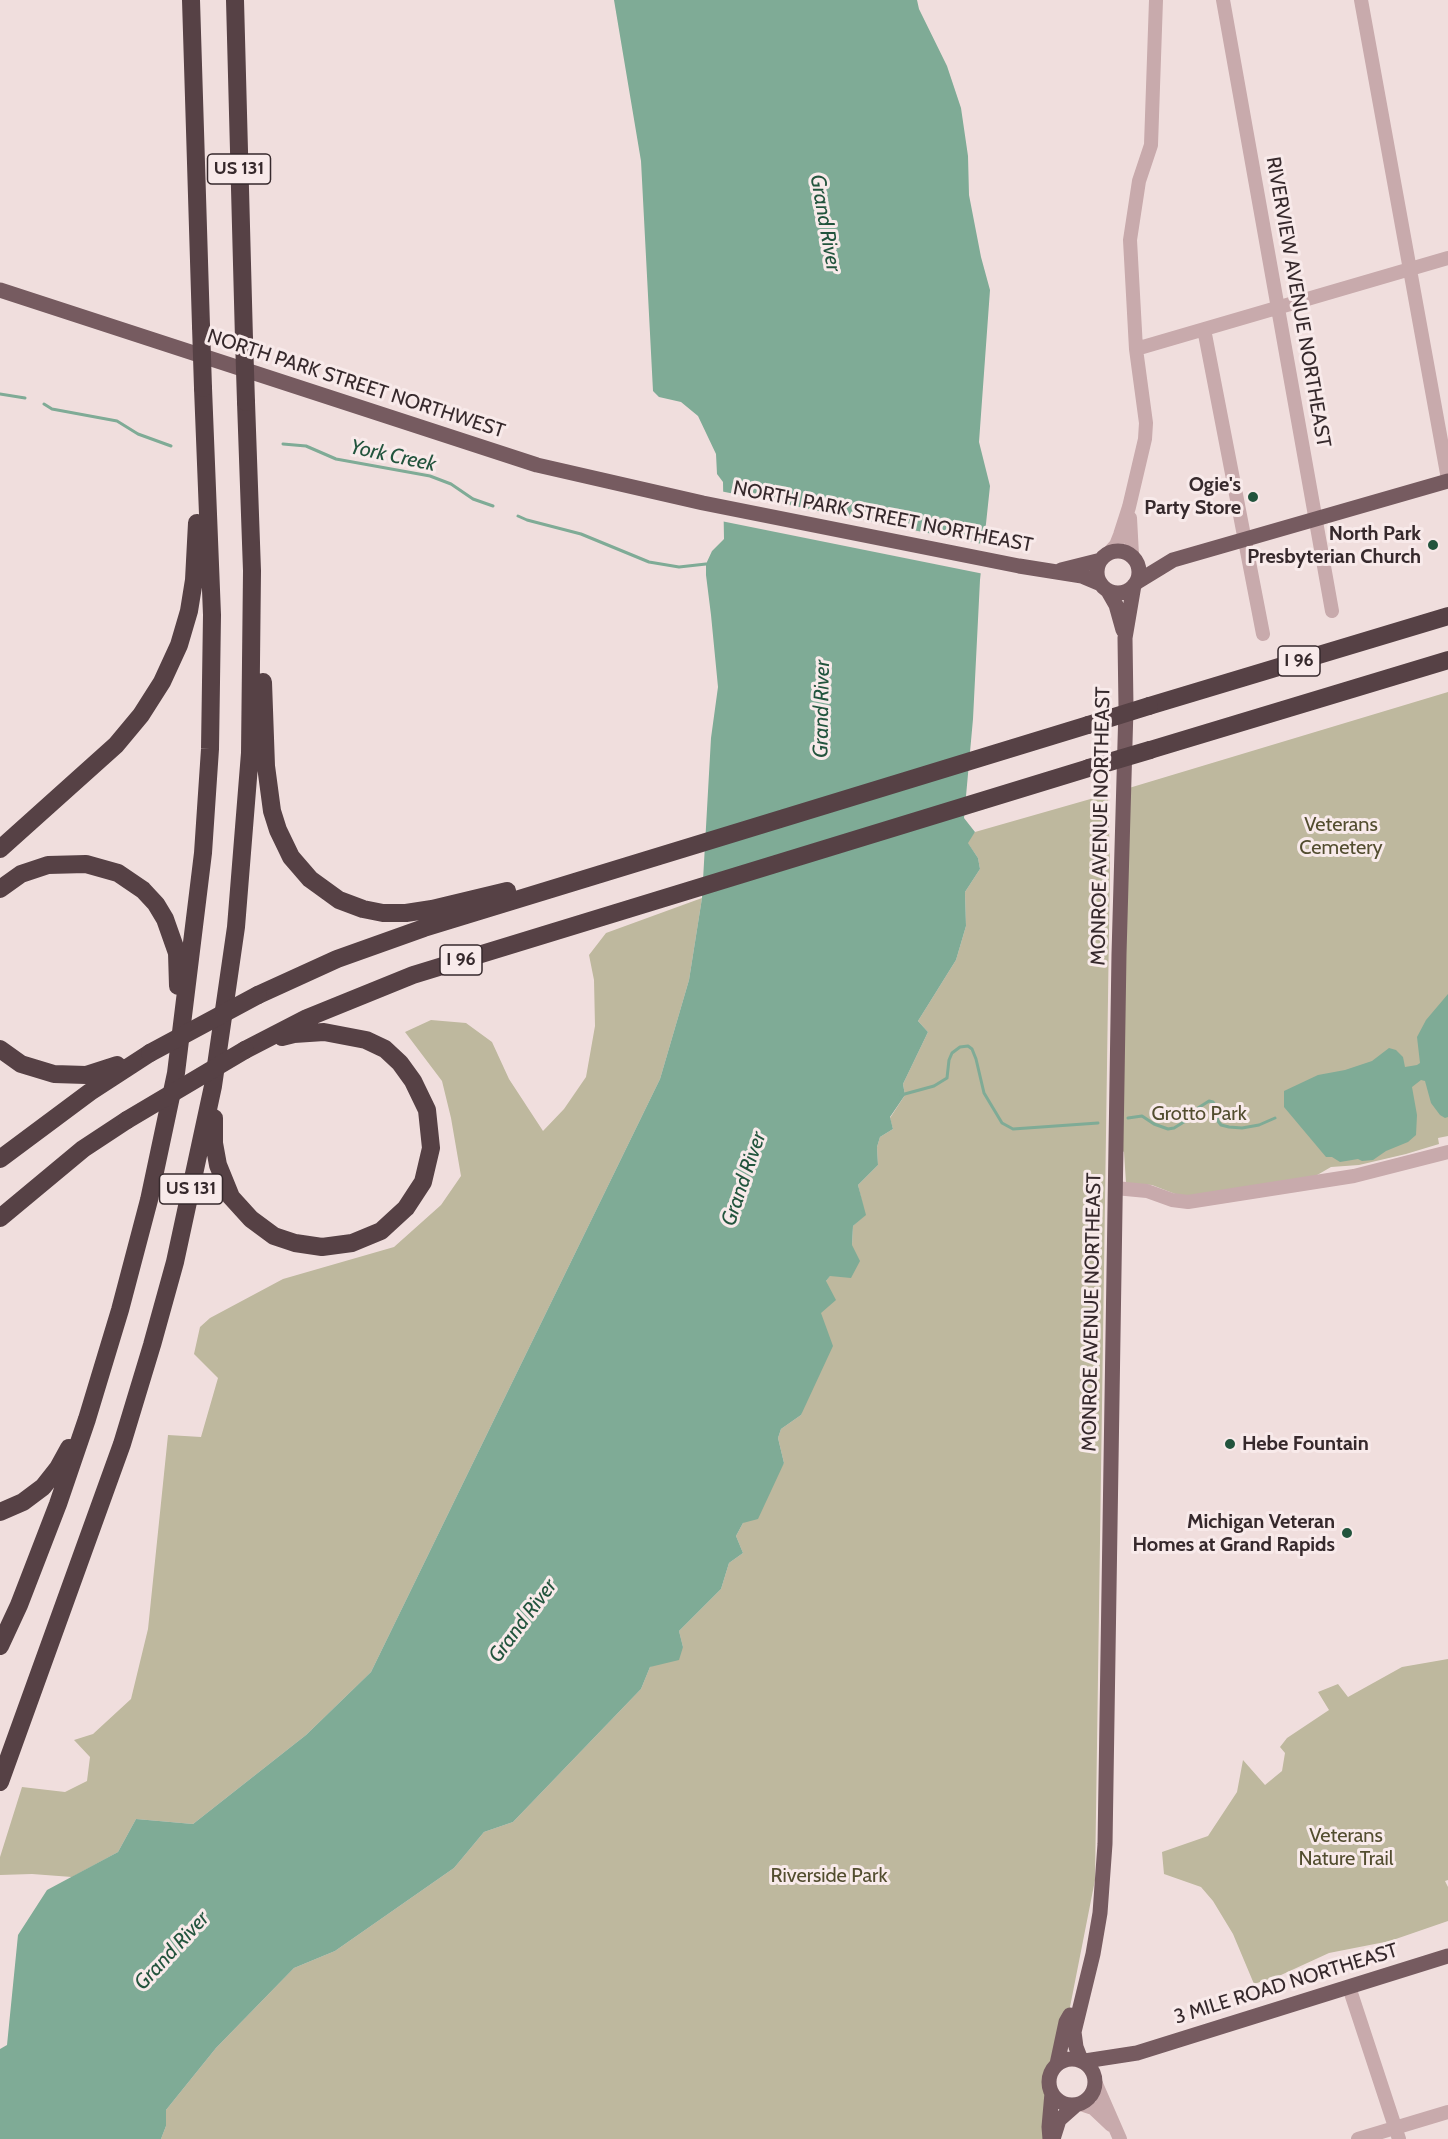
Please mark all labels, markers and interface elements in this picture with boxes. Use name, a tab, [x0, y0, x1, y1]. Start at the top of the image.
road number: US 131	[208, 154, 270, 184]
street label: RIVERVIEW AVENUE NORTHEAST	[1261, 155, 1335, 449]
water label: Grand River	[804, 173, 846, 273]
street label: NORTH PARK STREET NORTHWEST	[204, 324, 508, 444]
water label: York Creek	[348, 435, 438, 477]
place label: Ogie's Party Store	[1144, 473, 1241, 520]
street label: NORTH PARK STREET NORTHEAST	[731, 476, 1035, 558]
marker: Ogie's Party Store	[1246, 490, 1260, 504]
place label: North Park Presbyterian Church	[1247, 522, 1421, 569]
marker: North Park Presbyterian Church	[1426, 538, 1440, 552]
road number: I 96	[1278, 646, 1320, 676]
water label: Grand River	[809, 660, 835, 758]
street label: MONROE AVENUE NORTHEAST	[1087, 686, 1115, 966]
park label: Veterans Cemetery	[1299, 813, 1383, 860]
road number: I 96	[440, 945, 482, 975]
park label: Grotto Park	[1151, 1102, 1247, 1126]
water label: Grand River	[716, 1129, 772, 1229]
street label: MONROE AVENUE NORTHEAST	[1078, 1172, 1106, 1452]
road number: US 131	[160, 1174, 222, 1204]
place label: Hebe Fountain	[1242, 1432, 1369, 1456]
marker: Hebe Fountain	[1223, 1437, 1237, 1451]
place label: Michigan Veteran Homes at Grand Rapids	[1132, 1510, 1335, 1557]
marker: Michigan Veteran Homes at Grand Rapids	[1340, 1526, 1354, 1540]
water label: Grand River	[483, 1574, 563, 1668]
park label: Veterans Nature Trail	[1299, 1824, 1393, 1871]
park label: Riverside Park	[771, 1864, 887, 1888]
water label: Grand River	[129, 1907, 215, 1995]
street label: 3 MILE ROAD NORTHEAST	[1171, 1939, 1401, 2029]

